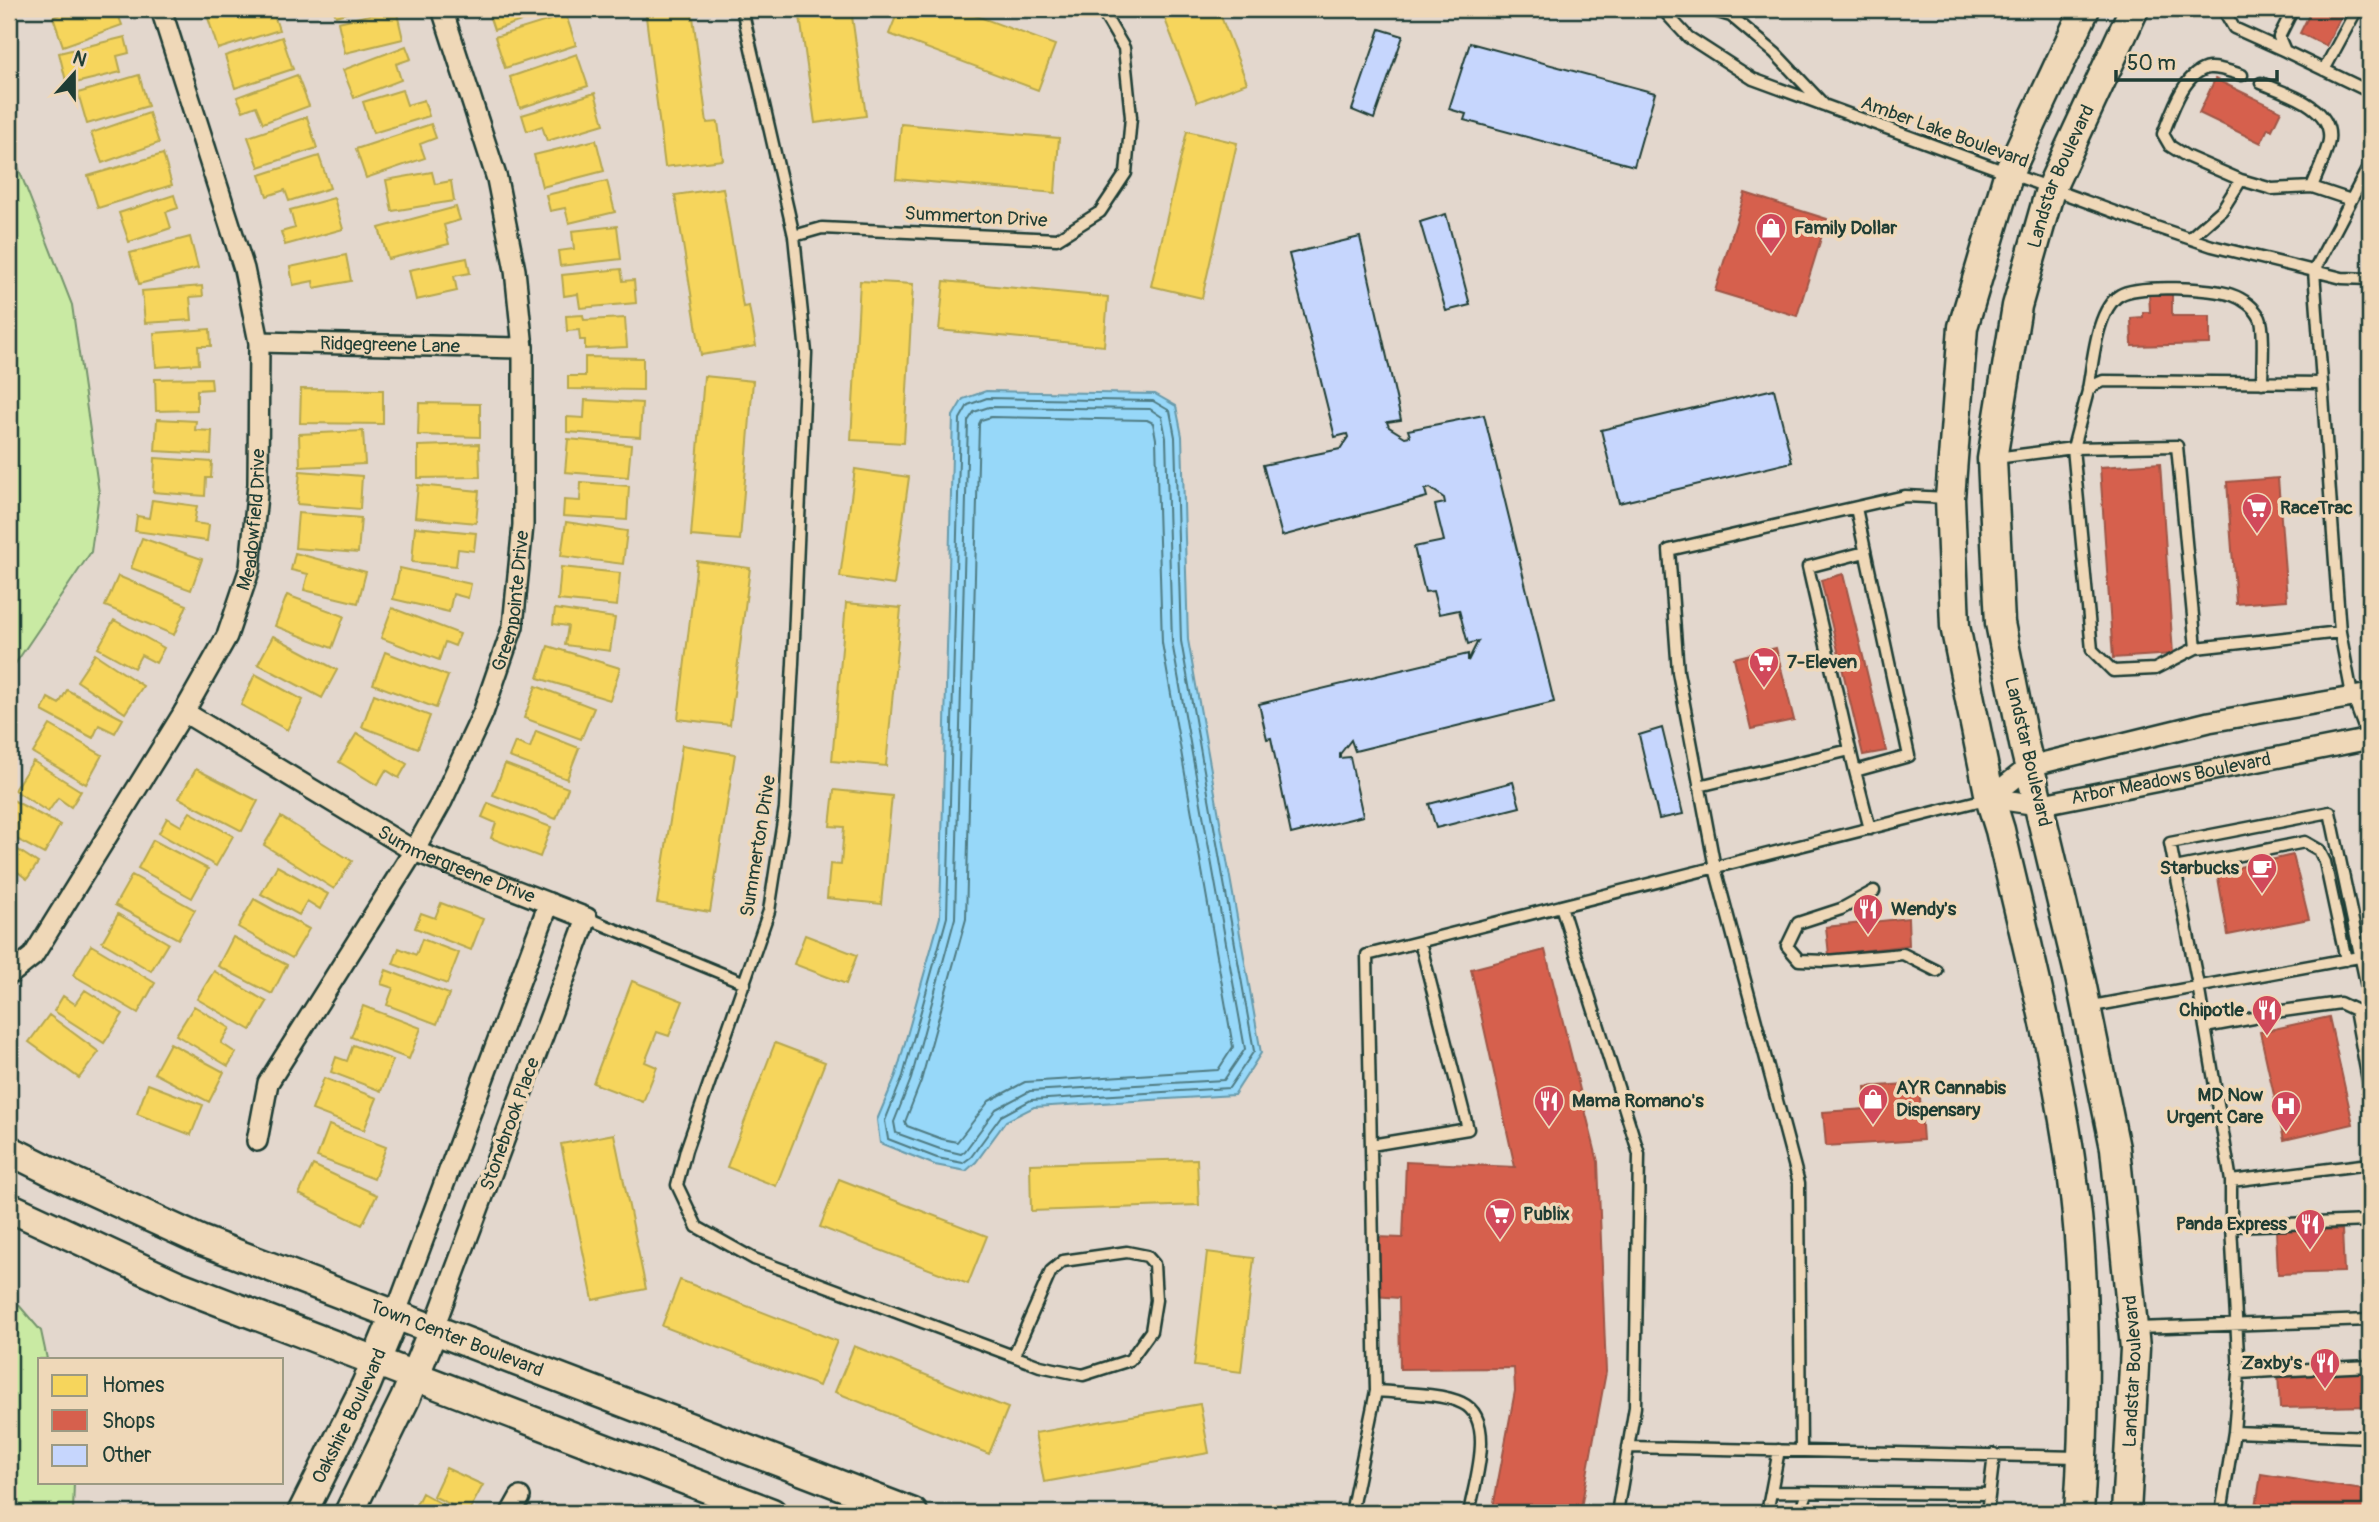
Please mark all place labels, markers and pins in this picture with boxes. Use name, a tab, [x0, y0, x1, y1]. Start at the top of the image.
shop icon: Family Dollar	[1754, 211, 1788, 255]
place label: Family Dollar	[1794, 216, 1897, 240]
supermarket icon: RaceTrac	[2240, 491, 2274, 535]
place label: RaceTrac	[2280, 496, 2353, 520]
supermarket icon: 7-Eleven	[1747, 645, 1781, 689]
place label: 7-Eleven	[1787, 650, 1857, 674]
cafe icon: Starbucks	[2245, 851, 2279, 895]
place label: Starbucks	[2160, 856, 2240, 880]
restaurant icon: Wendy's	[1851, 892, 1885, 936]
place label: Wendy's	[1891, 897, 1957, 921]
restaurant icon: Chipotle	[2250, 993, 2284, 1037]
place label: Chipotle	[2179, 998, 2245, 1022]
place label: AYR Cannabis Dispensary	[1896, 1076, 2007, 1122]
shop icon: AYR Cannabis Dispensary	[1856, 1082, 1890, 1126]
place label: MD Now Urgent Care	[2166, 1083, 2264, 1129]
restaurant icon: Mama Romano's	[1532, 1084, 1566, 1128]
place label: Mama Romano's	[1572, 1089, 1704, 1113]
hospital icon: MD Now Urgent Care	[2269, 1089, 2303, 1133]
supermarket icon: Publix	[1483, 1197, 1517, 1241]
place label: Publix	[1523, 1202, 1570, 1226]
restaurant icon: Panda Express	[2293, 1207, 2327, 1251]
place label: Panda Express	[2176, 1212, 2288, 1236]
restaurant icon: Zaxby's	[2308, 1346, 2342, 1390]
place label: Zaxby's	[2241, 1351, 2302, 1375]

